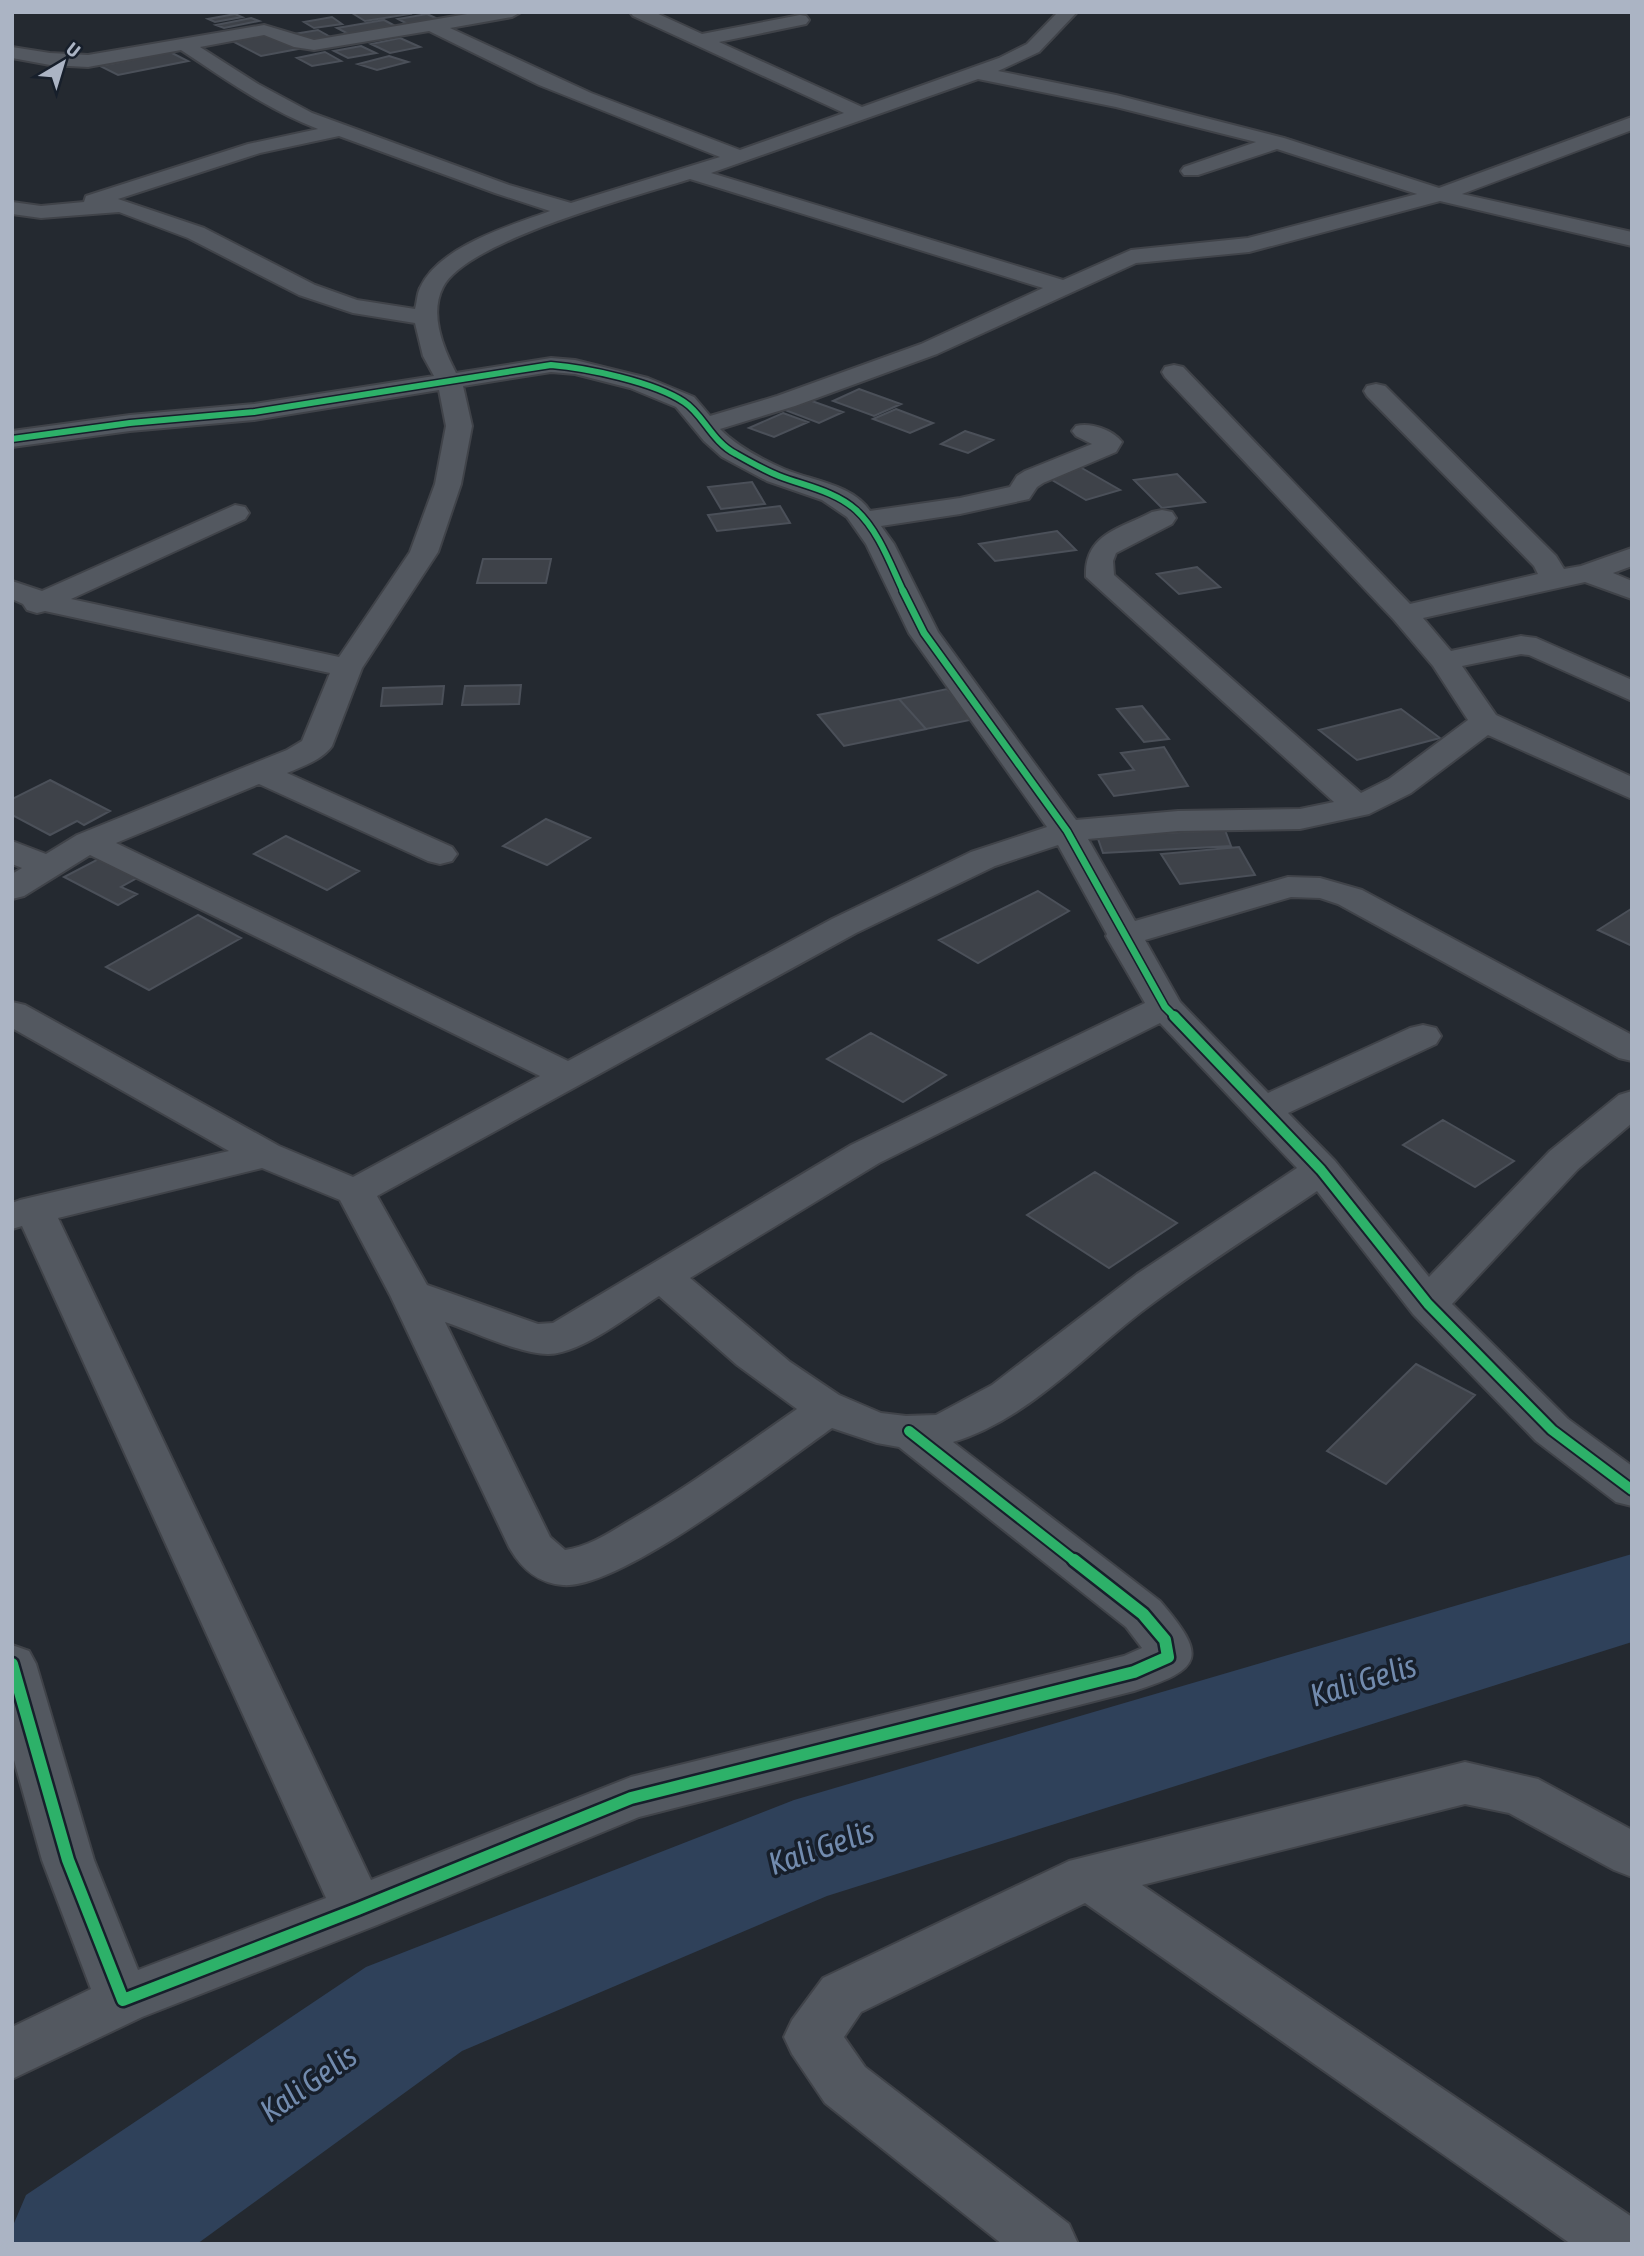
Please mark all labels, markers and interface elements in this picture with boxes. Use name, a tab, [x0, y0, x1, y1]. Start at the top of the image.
north arrow	[28, 28, 98, 98]
text: U	[62, 37, 85, 62]
water label: Kali Gelis	[1306, 1646, 1420, 1714]
water label: Kali Gelis	[764, 1812, 878, 1882]
water label: Kali Gelis	[253, 2037, 363, 2129]

